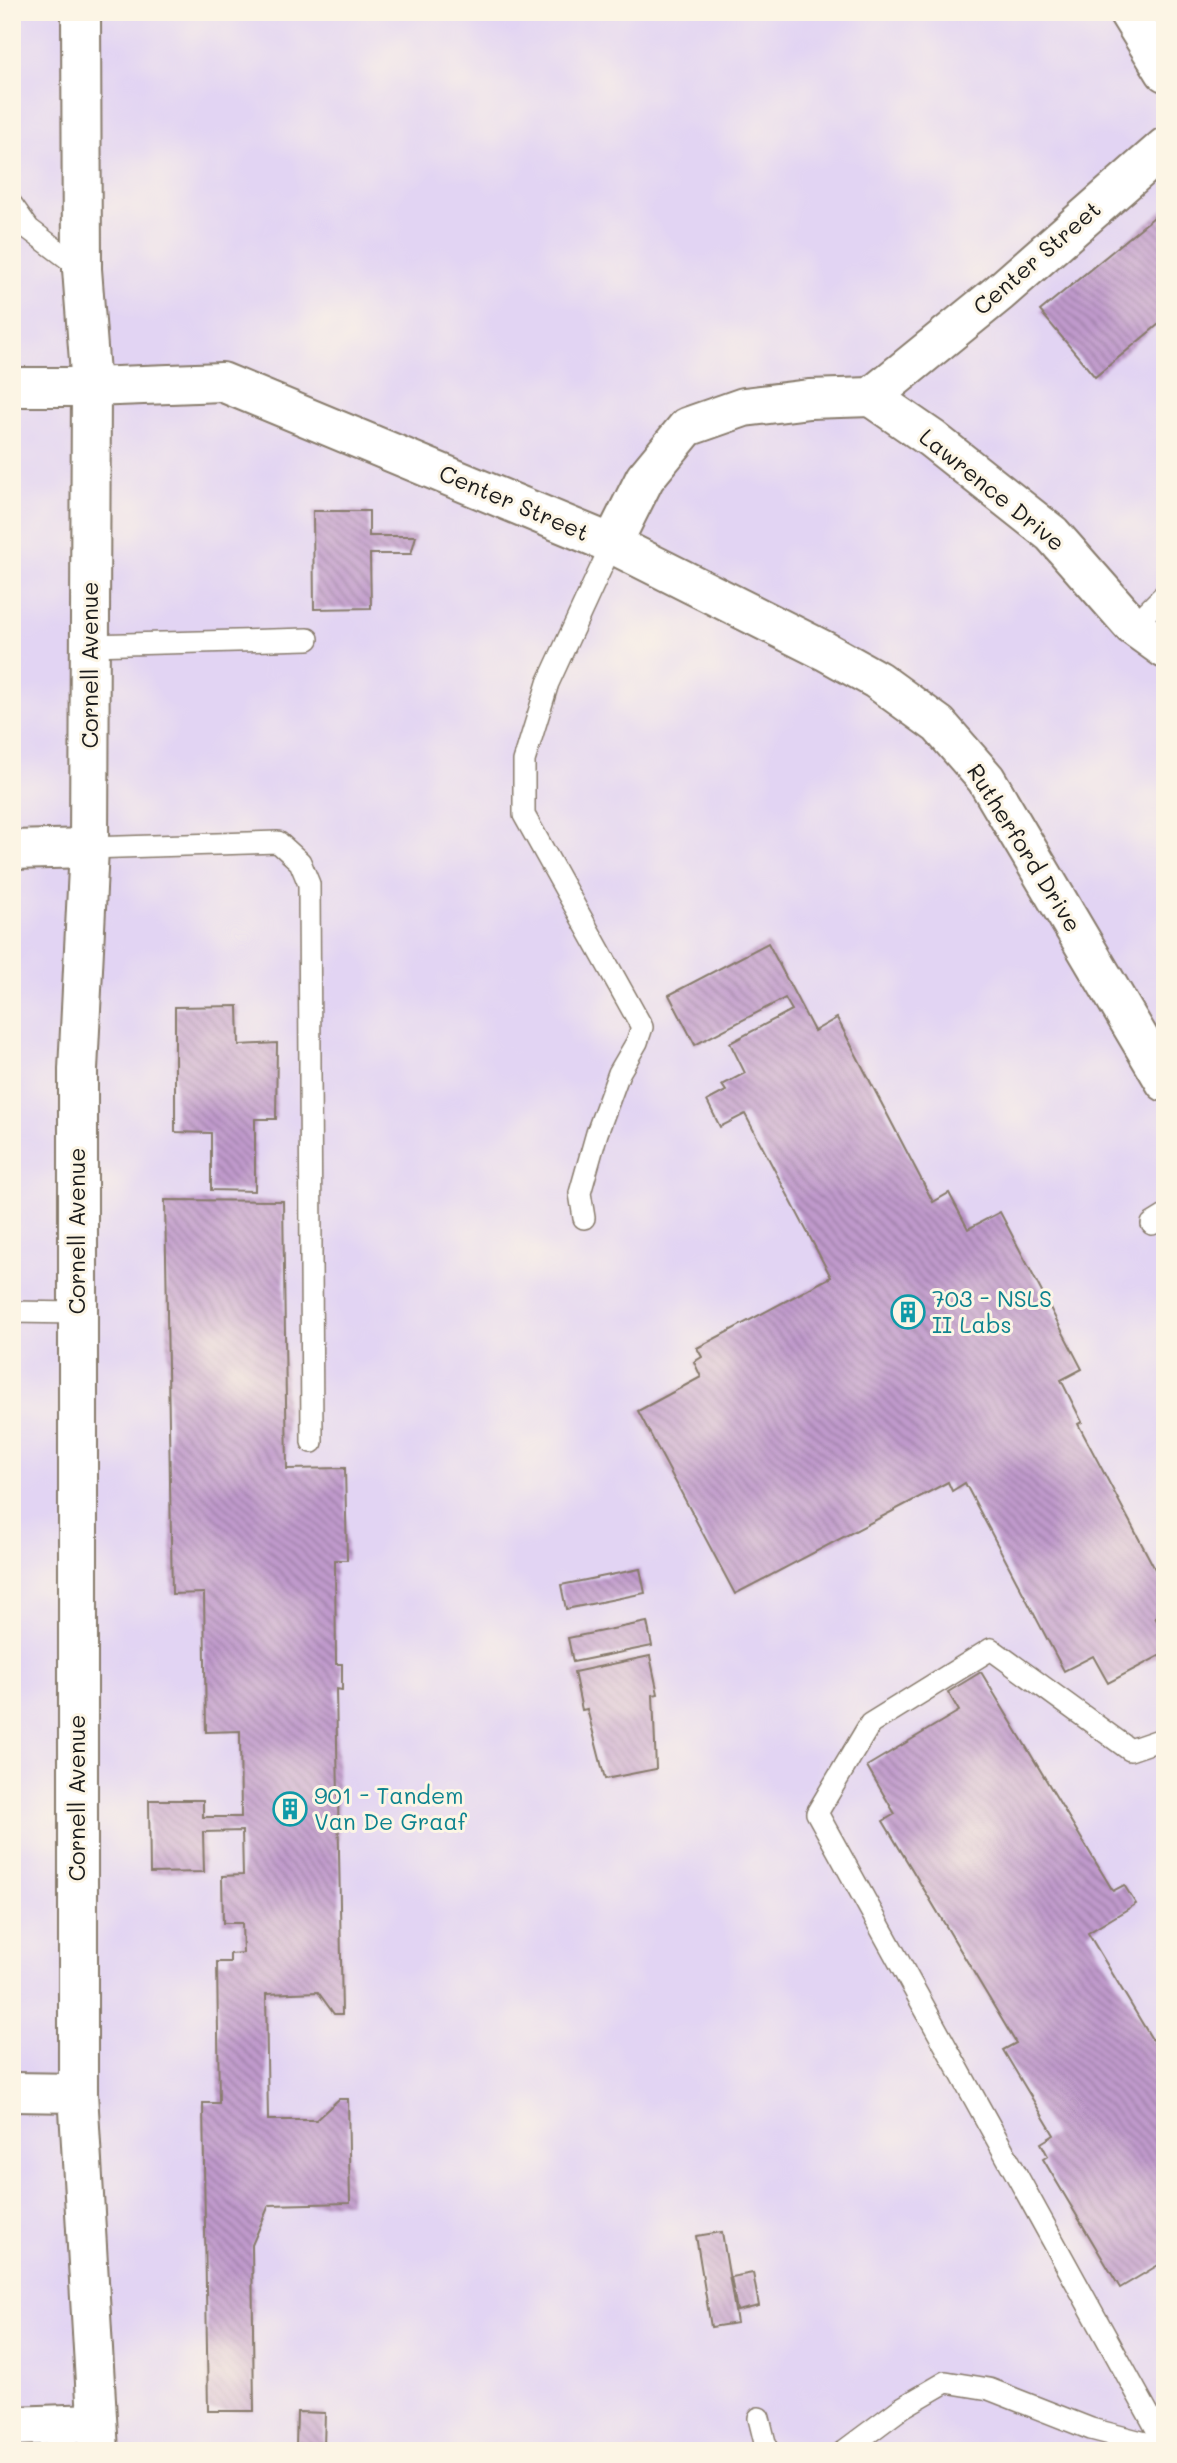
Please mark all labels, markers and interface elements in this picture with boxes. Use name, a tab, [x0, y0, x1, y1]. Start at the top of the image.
street label: Center Street	[966, 193, 1107, 321]
street label: Lawrence Drive	[914, 421, 1072, 557]
street label: Center Street	[435, 457, 594, 547]
street label: Cornell Avenue	[74, 581, 104, 749]
street label: Rutherford Drive	[961, 758, 1089, 937]
street label: Cornell Avenue	[61, 1147, 91, 1315]
place label: 703 - NSLS II Labs	[932, 1283, 1052, 1339]
building icon: 703 - NSLS II Labs	[889, 1293, 927, 1331]
street label: Cornell Avenue	[61, 1714, 91, 1882]
place label: 901 - Tandem Van De Graaf	[314, 1780, 468, 1836]
building icon: 901 - Tandem Van De Graaf	[271, 1790, 309, 1828]

